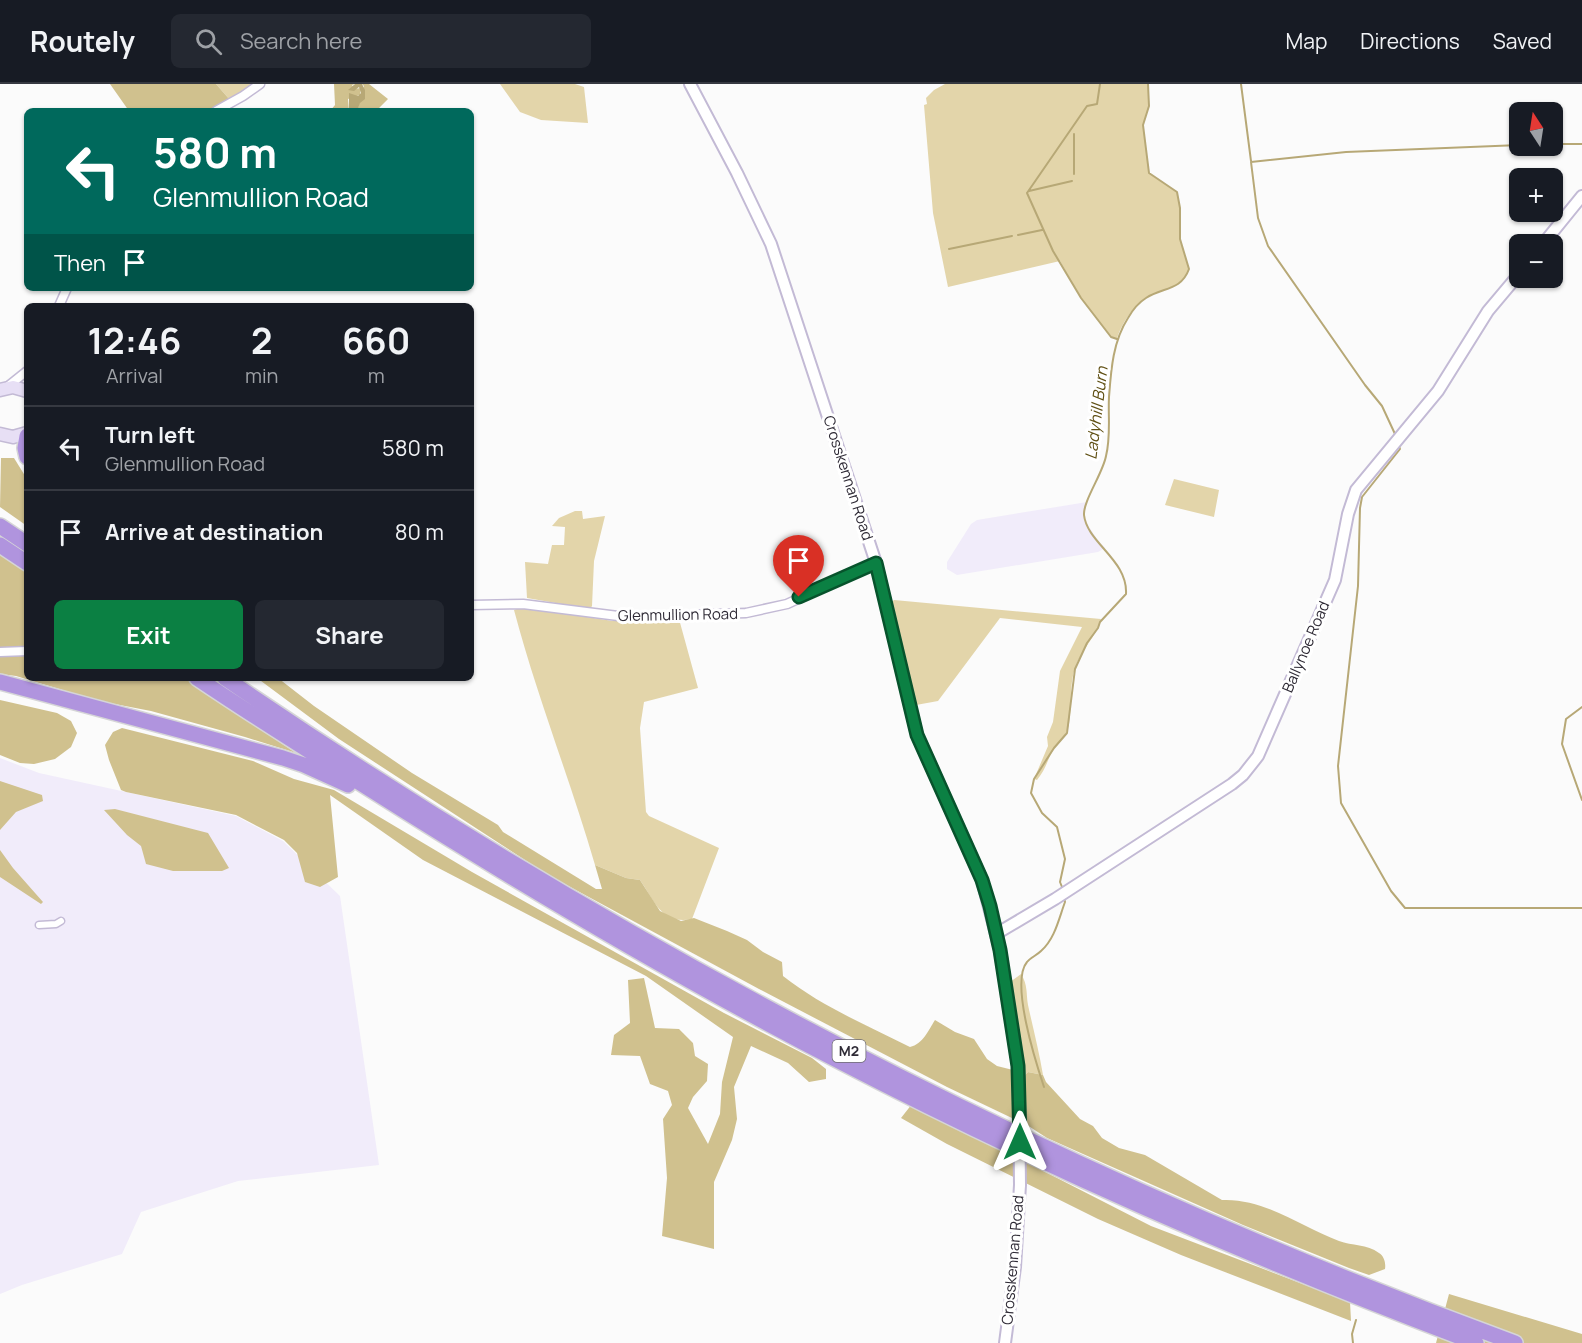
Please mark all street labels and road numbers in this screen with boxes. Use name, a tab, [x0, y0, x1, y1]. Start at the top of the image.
street label: Crosskennan Road	[818, 413, 879, 543]
street label: Ballynoe Road	[1277, 598, 1334, 696]
street label: Glenmullion Road	[618, 603, 738, 626]
road number: M2	[832, 1040, 866, 1062]
street label: Crosskennan Road	[996, 1194, 1029, 1326]

